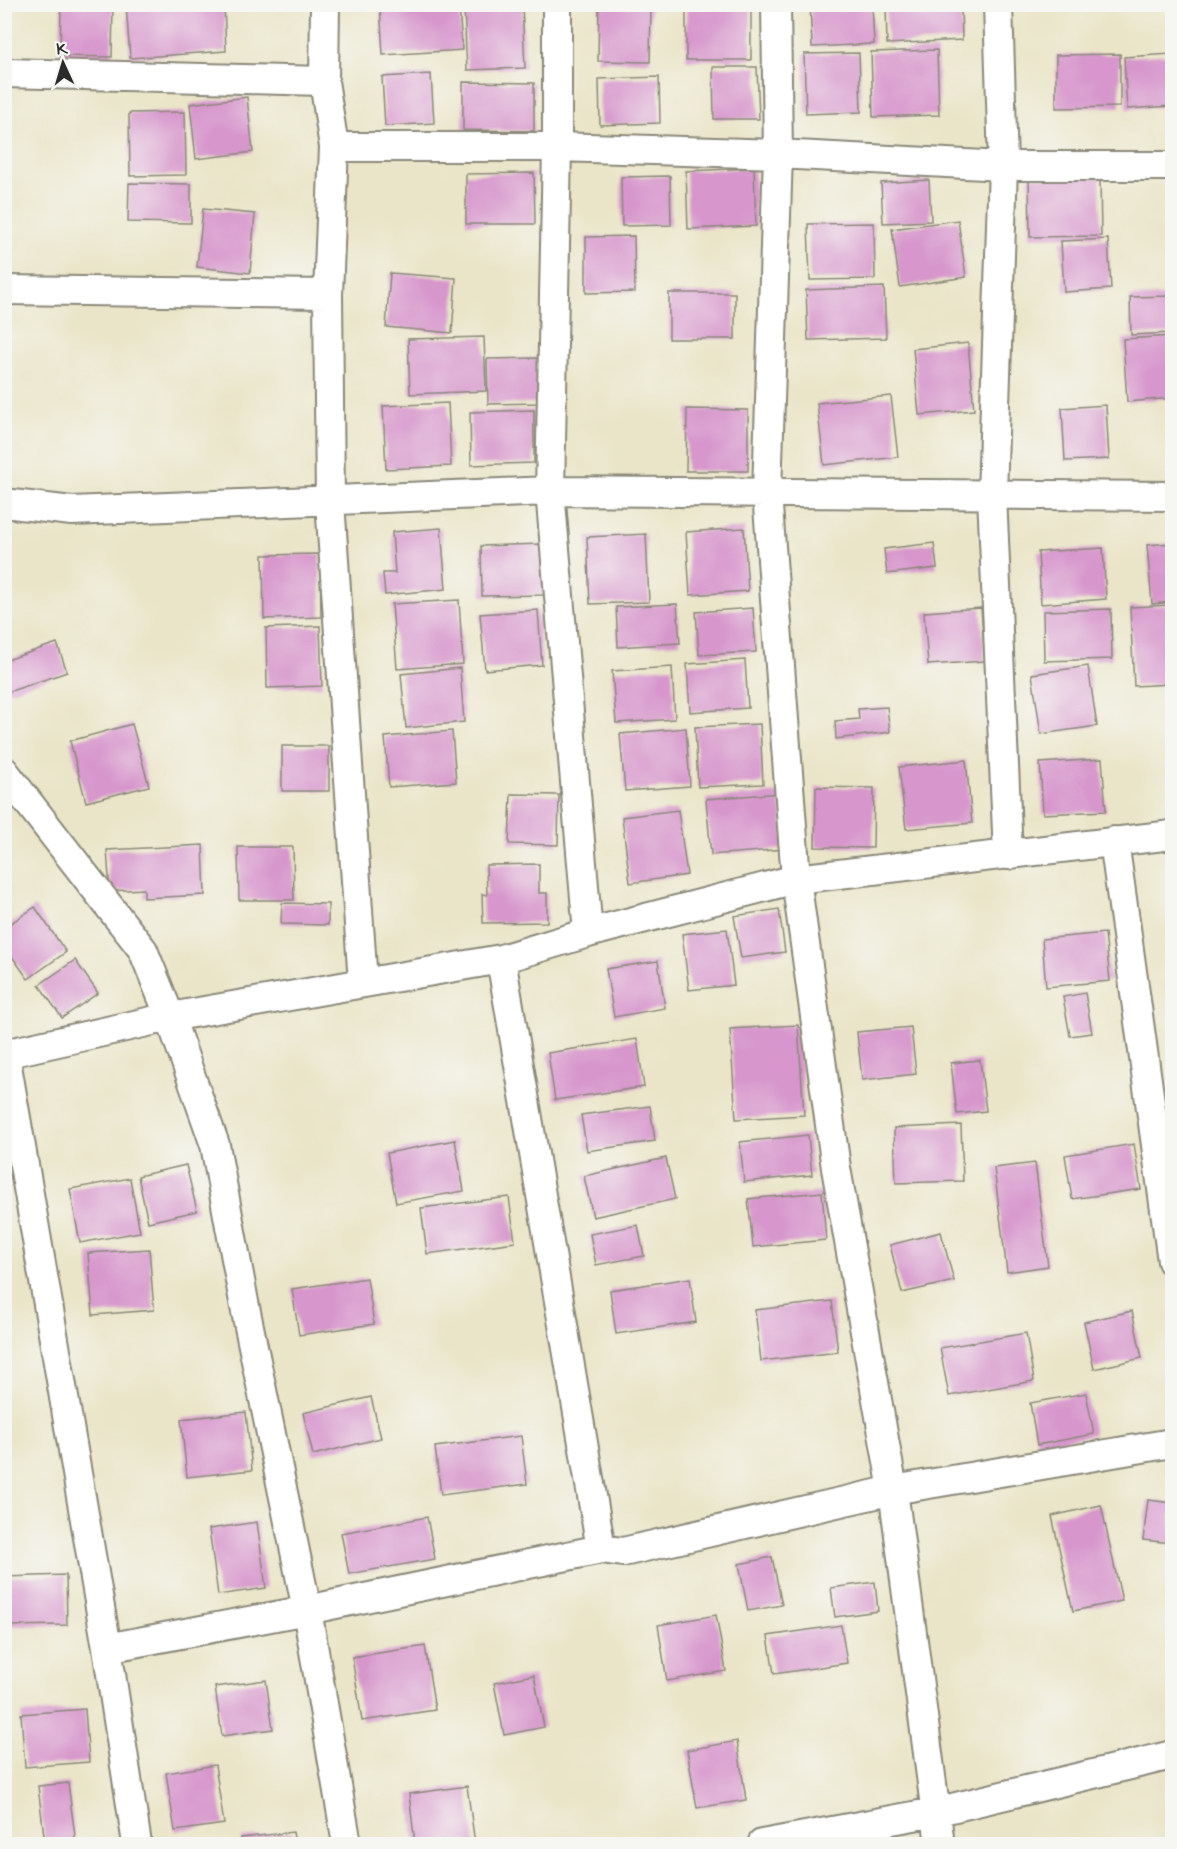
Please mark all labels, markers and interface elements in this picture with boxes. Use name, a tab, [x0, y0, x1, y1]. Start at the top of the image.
north arrow	[33, 33, 93, 93]
text: K	[56, 39, 69, 60]

